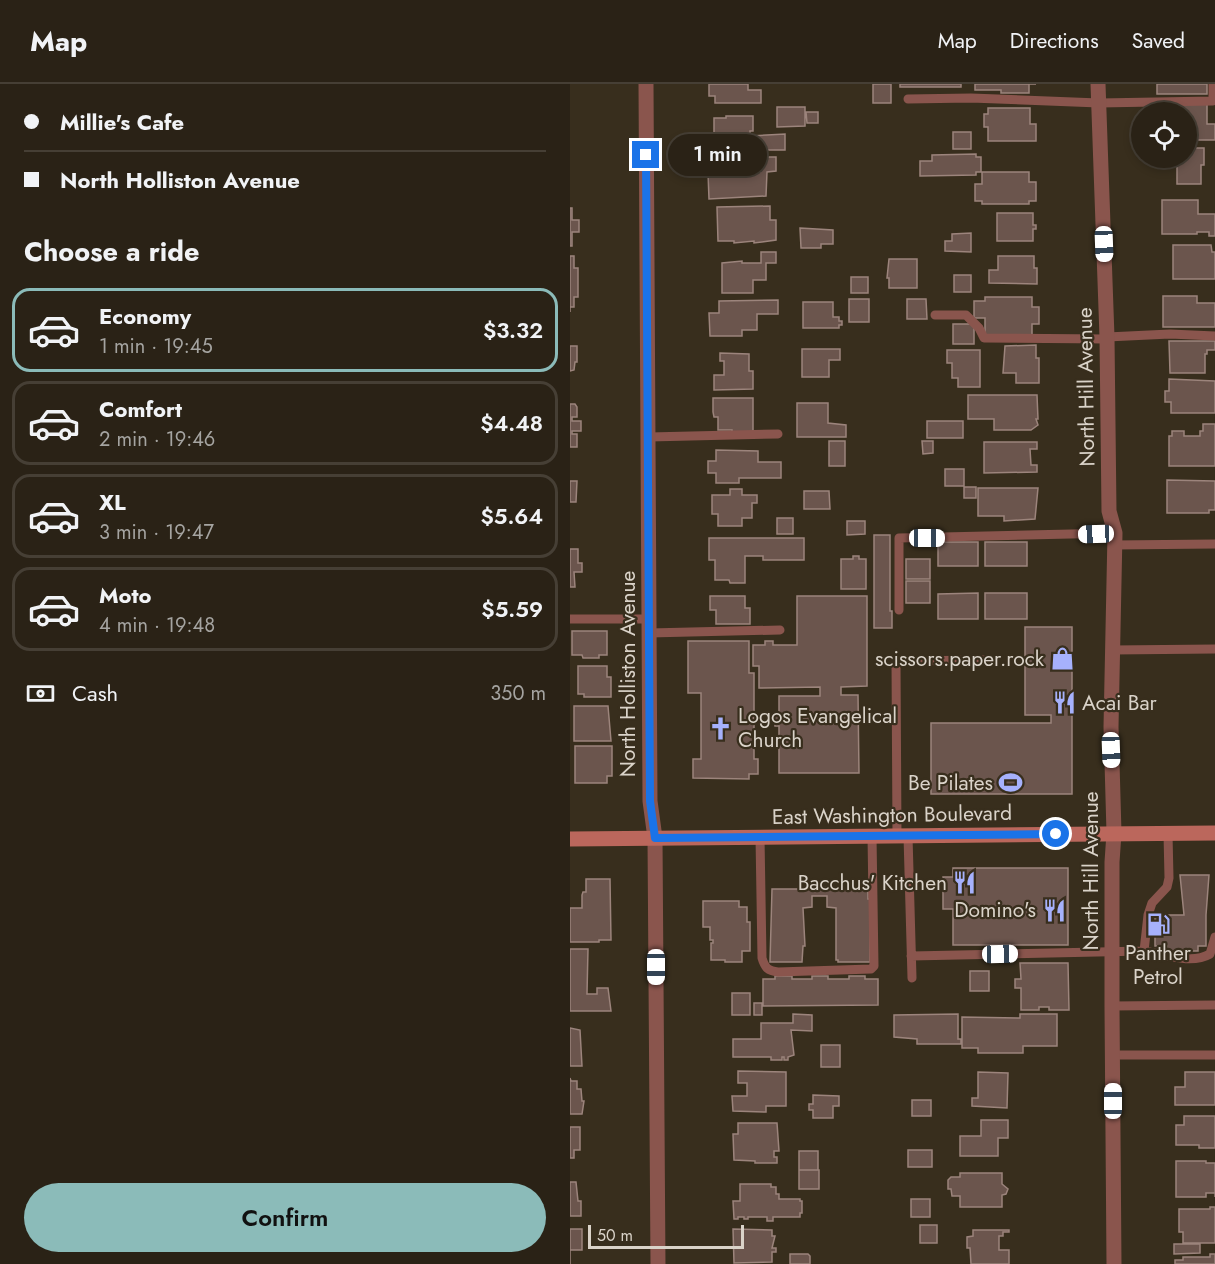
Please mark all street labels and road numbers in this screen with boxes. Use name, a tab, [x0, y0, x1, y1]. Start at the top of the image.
street label: North Hill Avenue	[1070, 307, 1102, 467]
street label: North Holliston Avenue	[613, 571, 643, 777]
street label: North Hill Avenue	[1076, 791, 1106, 951]
street label: East Washington Boulevard	[772, 798, 1012, 832]

